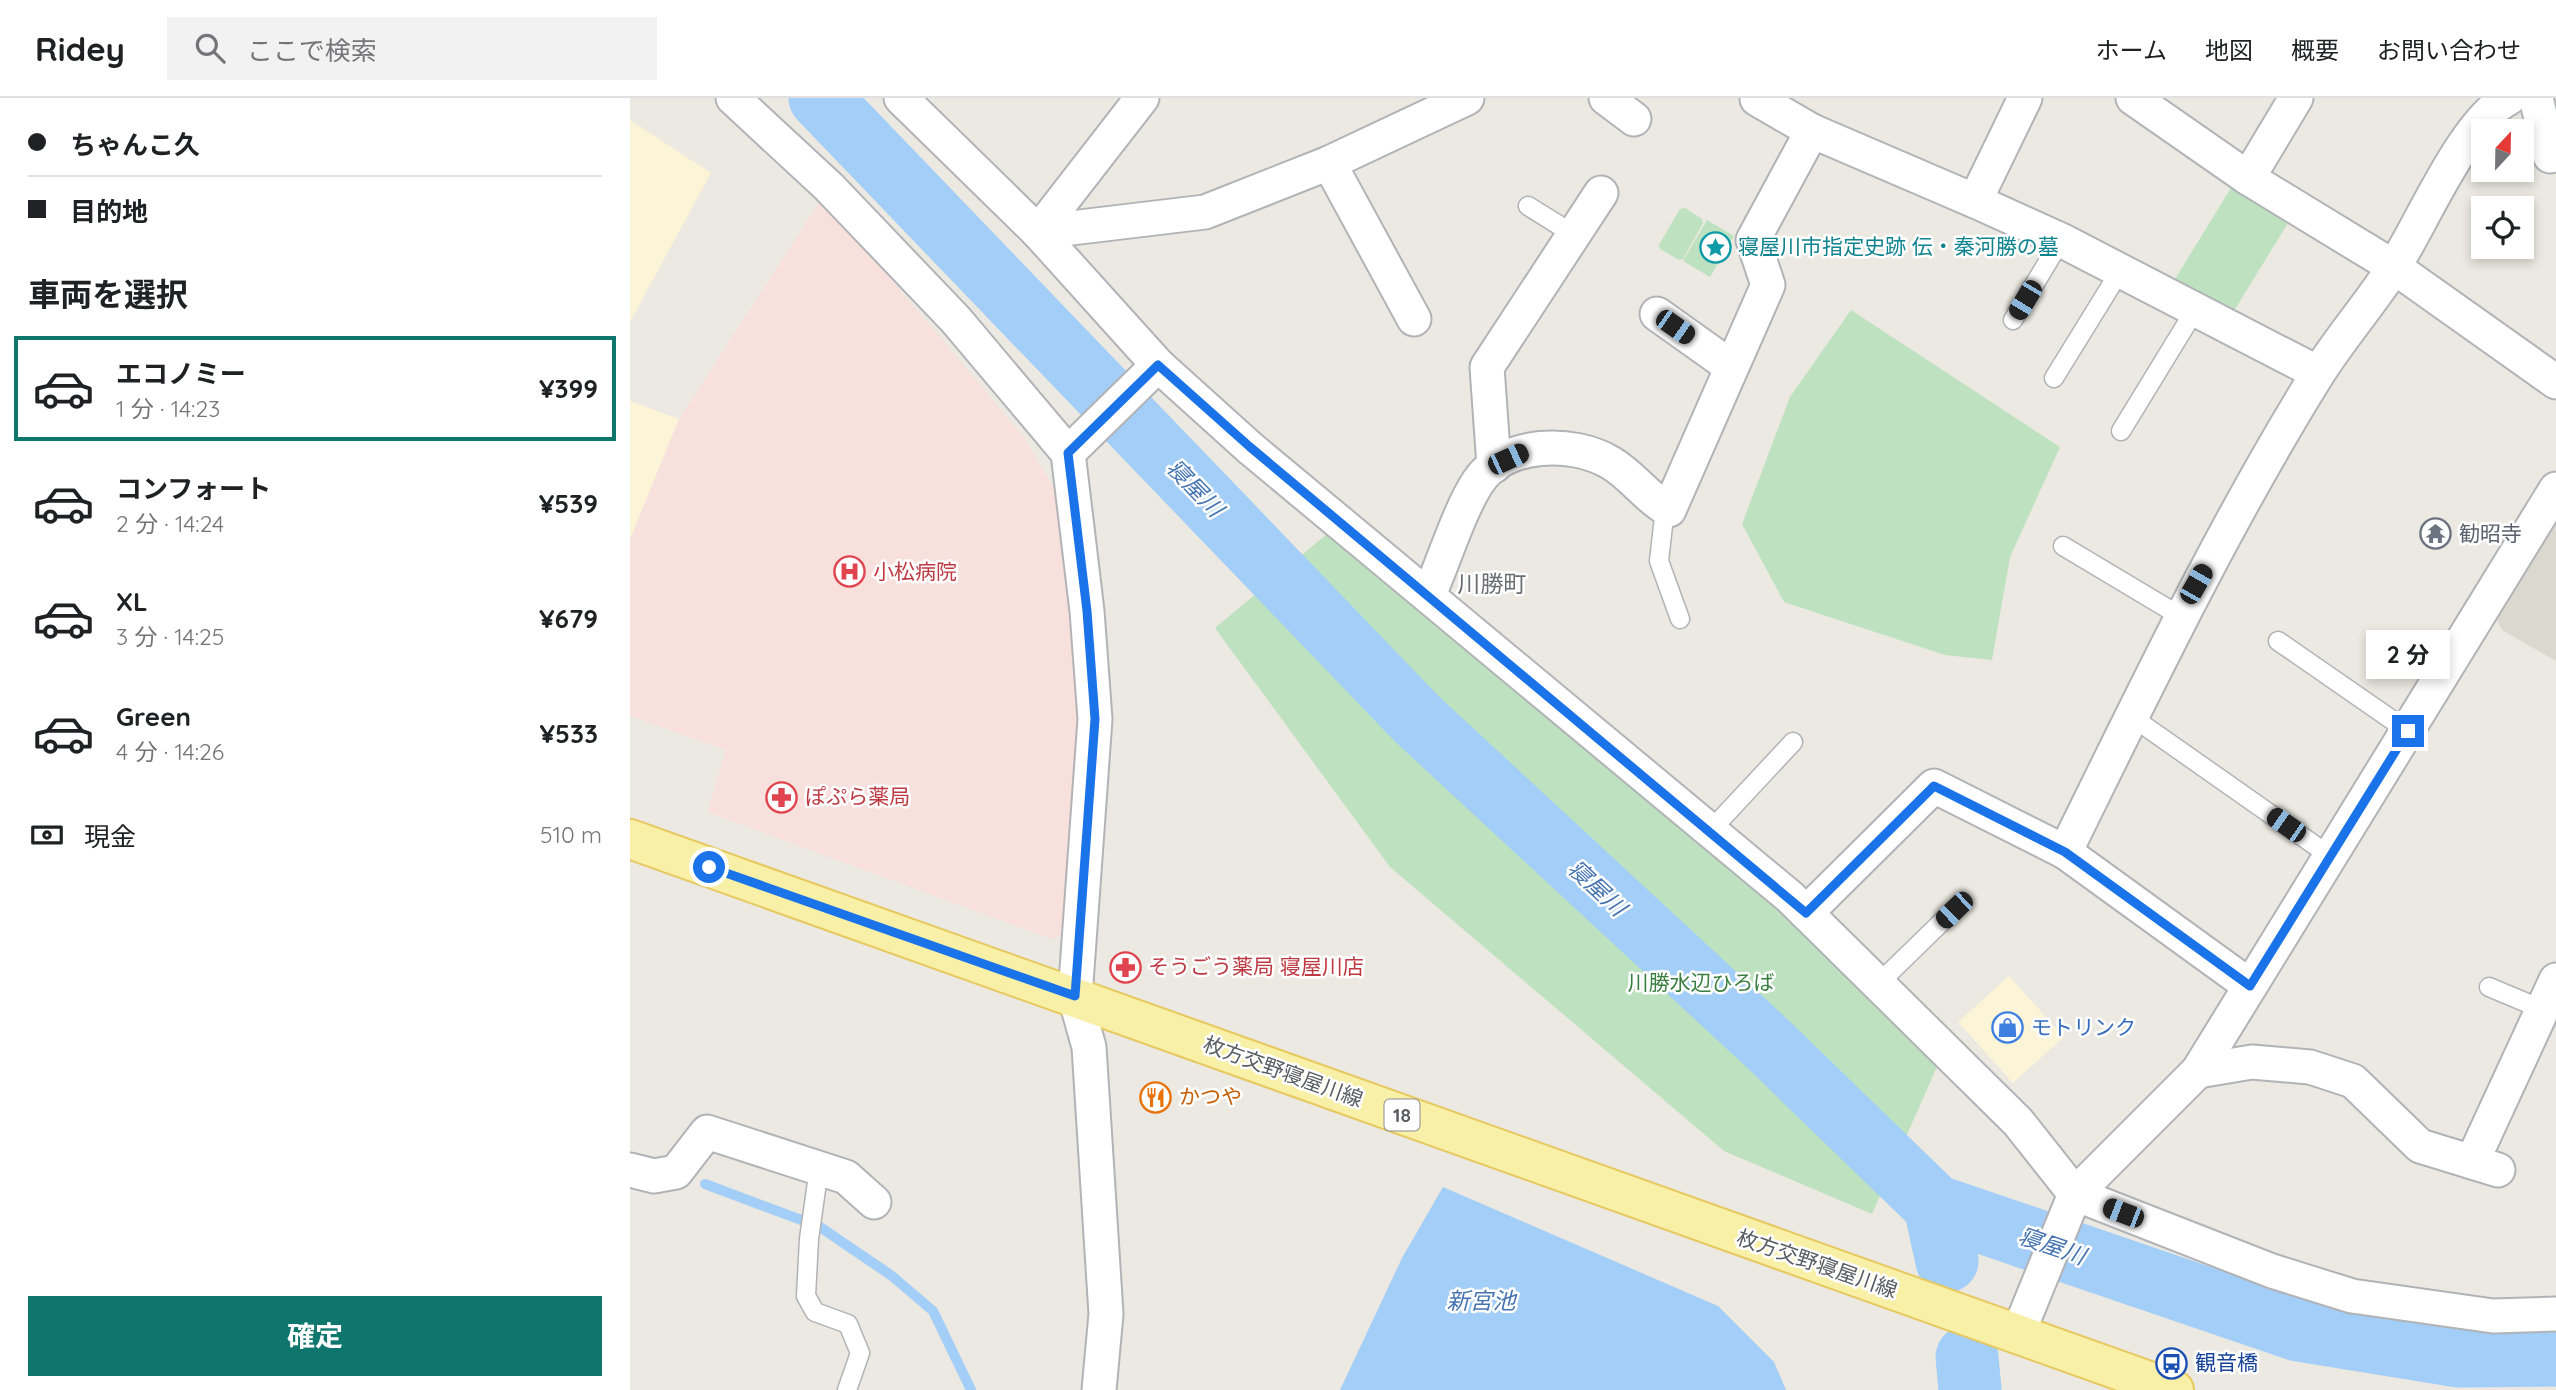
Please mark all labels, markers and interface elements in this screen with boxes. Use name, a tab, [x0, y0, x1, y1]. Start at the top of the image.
search box	[167, 17, 657, 80]
text: Ridey	[35, 28, 125, 69]
icon: search	[191, 29, 229, 67]
text: ここで検索	[247, 34, 377, 67]
text: ホーム	[2096, 35, 2167, 65]
text: 地図	[2205, 35, 2253, 65]
text: 概要	[2291, 35, 2339, 65]
text: お問い合わせ	[2377, 35, 2521, 65]
north arrow	[2471, 119, 2534, 182]
map controls	[2471, 119, 2534, 259]
text: ちゃんこ久	[70, 128, 200, 161]
text: 目的地	[70, 195, 148, 228]
button: locate	[2471, 196, 2534, 259]
place icon: 寝屋川市指定史跡 伝・秦河勝の墓	[1698, 230, 1732, 264]
place label: 寝屋川市指定史跡 伝・秦河勝の墓	[1738, 233, 2059, 259]
text: 車両を選択	[28, 274, 188, 314]
car	[2006, 277, 2045, 323]
car	[1652, 306, 1699, 348]
icon: car	[32, 357, 95, 420]
text: エコノミー	[116, 357, 246, 390]
text: ¥399	[539, 372, 598, 405]
text: 1 分 · 14:23	[116, 394, 220, 423]
car	[1485, 441, 1532, 477]
water label: 寝屋川	[1161, 453, 1232, 525]
icon: car	[32, 472, 95, 535]
text: コンフォート	[116, 472, 271, 505]
text: ¥539	[539, 487, 598, 520]
text: 2 分 · 14:24	[116, 509, 224, 538]
temple icon: 勧昭寺	[2419, 517, 2453, 551]
place label: 勧昭寺	[2459, 520, 2522, 546]
hospital icon: 小松病院	[833, 555, 867, 589]
place label: 小松病院	[873, 558, 957, 584]
car	[2177, 561, 2216, 607]
district label: 川勝町	[1458, 569, 1527, 598]
text: XL	[116, 585, 148, 618]
icon: car	[32, 587, 95, 650]
text: ¥679	[539, 602, 598, 635]
text: 3 分 · 14:25	[116, 622, 224, 651]
callout: 2 分	[2366, 630, 2450, 678]
text: 2 分	[2387, 640, 2429, 669]
text: Green	[116, 700, 191, 733]
icon: car	[32, 702, 95, 765]
route end	[2392, 715, 2424, 747]
text: ¥533	[540, 717, 598, 750]
text: 4 分 · 14:26	[116, 737, 224, 766]
pharmacy icon: ぽぷら薬局	[765, 780, 799, 814]
place label: ぽぷら薬局	[805, 783, 910, 809]
car	[2263, 804, 2310, 846]
icon: cash	[28, 816, 66, 854]
text: 現金	[84, 820, 136, 853]
text: 510 m	[540, 820, 602, 849]
route start	[693, 851, 725, 883]
water label: 寝屋川	[1562, 854, 1635, 924]
car	[1932, 888, 1977, 932]
pharmacy icon: そうごう薬局 寝屋川店	[1108, 950, 1142, 984]
place label: そうごう薬局 寝屋川店	[1148, 953, 1364, 979]
park label: 川勝水辺ひろば	[1628, 969, 1775, 995]
shop icon: モトリンク	[1991, 1011, 2025, 1045]
place label: モトリンク	[2031, 1014, 2136, 1040]
street label: 枚方交野寝屋川線	[1200, 1030, 1367, 1112]
restaurant icon: かつや	[1139, 1080, 1173, 1114]
place label: かつや	[1179, 1083, 1242, 1109]
road number: 18	[1384, 1099, 1420, 1130]
car	[2100, 1196, 2147, 1230]
water label: 寝屋川	[2015, 1221, 2092, 1271]
street label: 枚方交野寝屋川線	[1734, 1223, 1901, 1303]
water label: 新宮池	[1447, 1286, 1518, 1315]
button: 確定	[28, 1296, 602, 1376]
bus stop icon: 観音橋	[2155, 1346, 2189, 1380]
place label: 観音橋	[2195, 1349, 2258, 1375]

